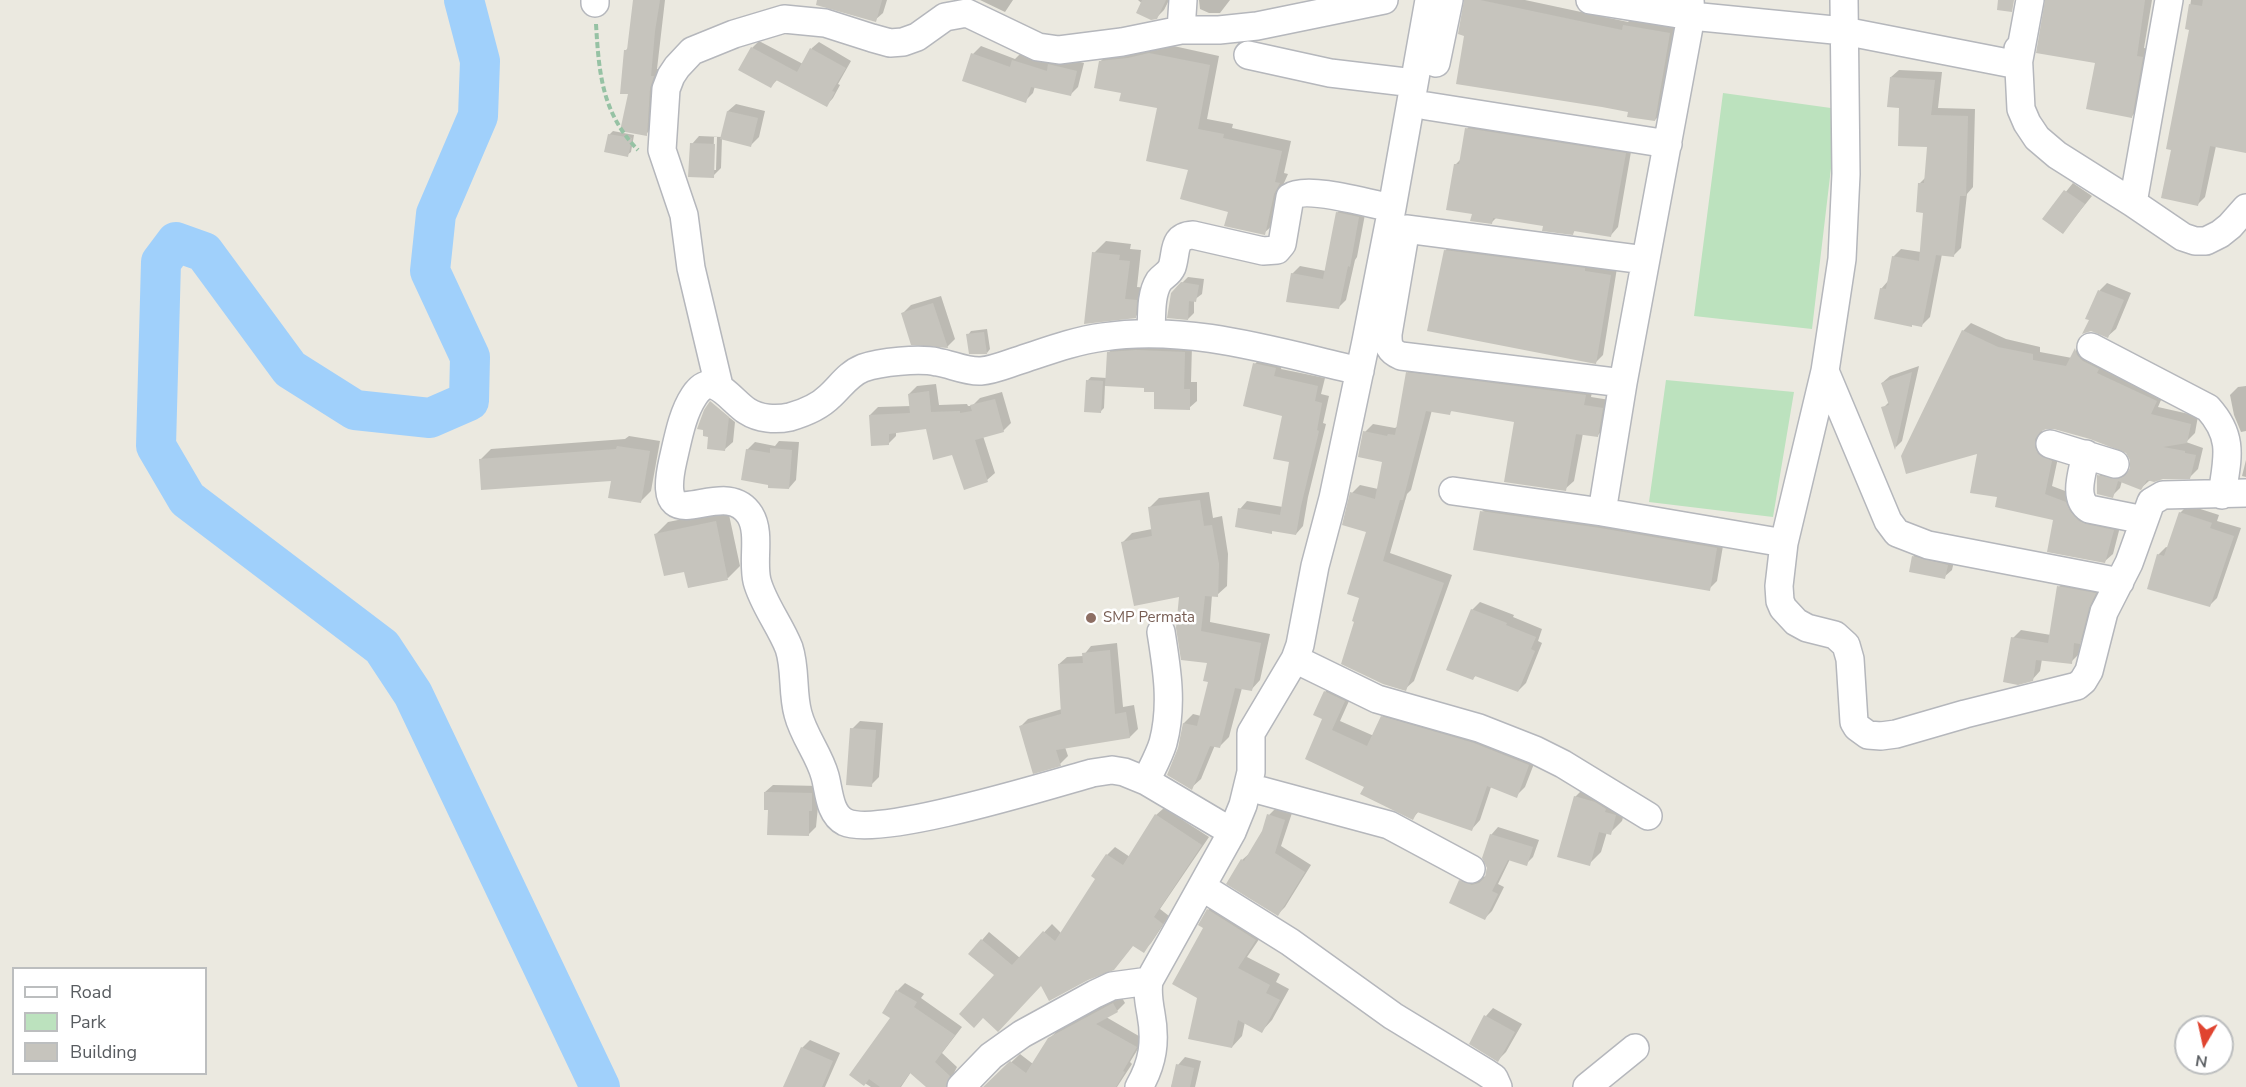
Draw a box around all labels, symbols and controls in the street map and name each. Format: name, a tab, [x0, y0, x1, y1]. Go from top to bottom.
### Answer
place label: SMP Permata	[1103, 609, 1195, 627]
marker: SMP Permata	[1084, 611, 1098, 625]
legend	[12, 967, 207, 1075]
text: Road	[70, 980, 112, 1004]
text: Park	[70, 1010, 106, 1034]
north arrow	[2174, 1015, 2234, 1075]
text: Building	[70, 1040, 137, 1064]
text: N	[2194, 1049, 2209, 1073]

